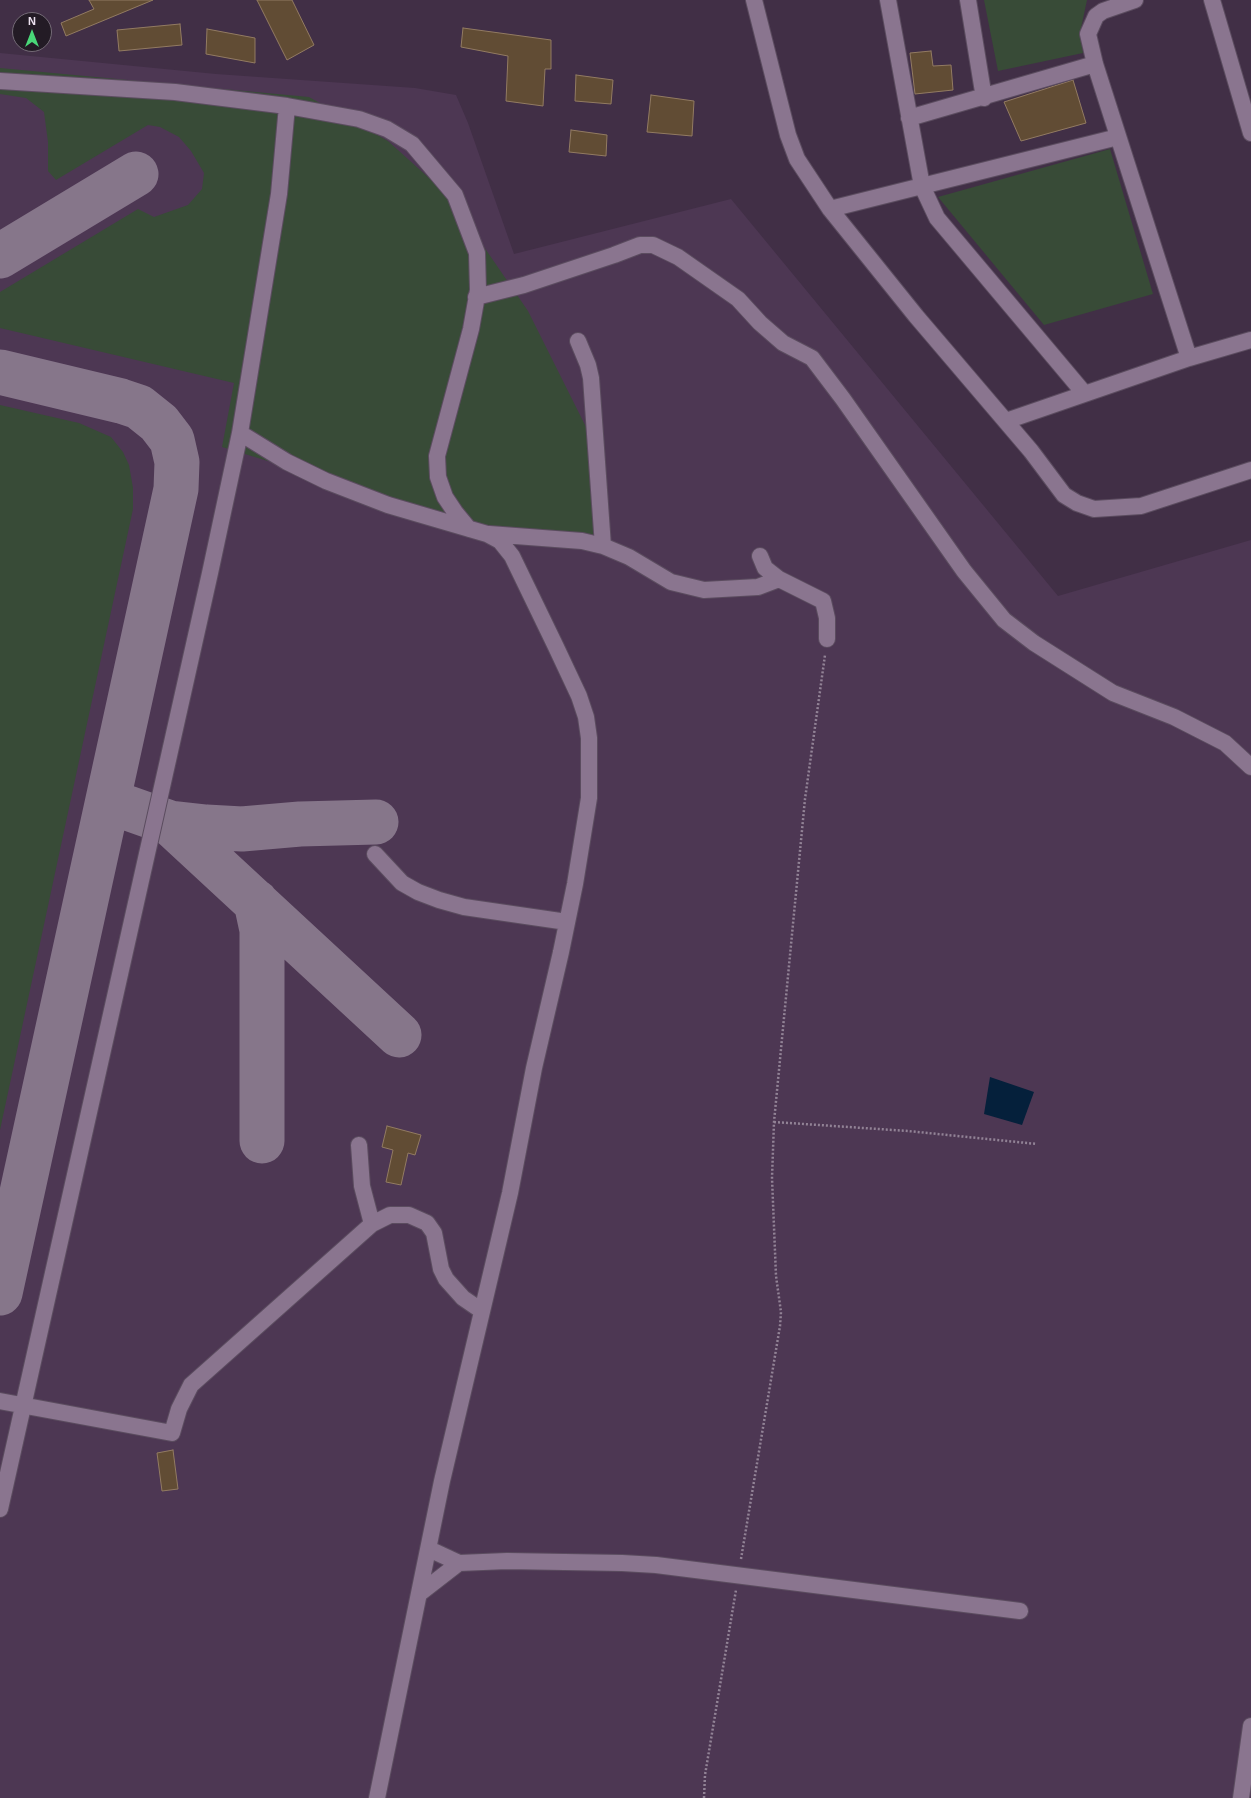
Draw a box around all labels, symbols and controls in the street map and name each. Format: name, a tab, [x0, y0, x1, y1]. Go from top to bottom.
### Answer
north arrow	[12, 12, 52, 52]
text: N	[28, 15, 36, 27]

